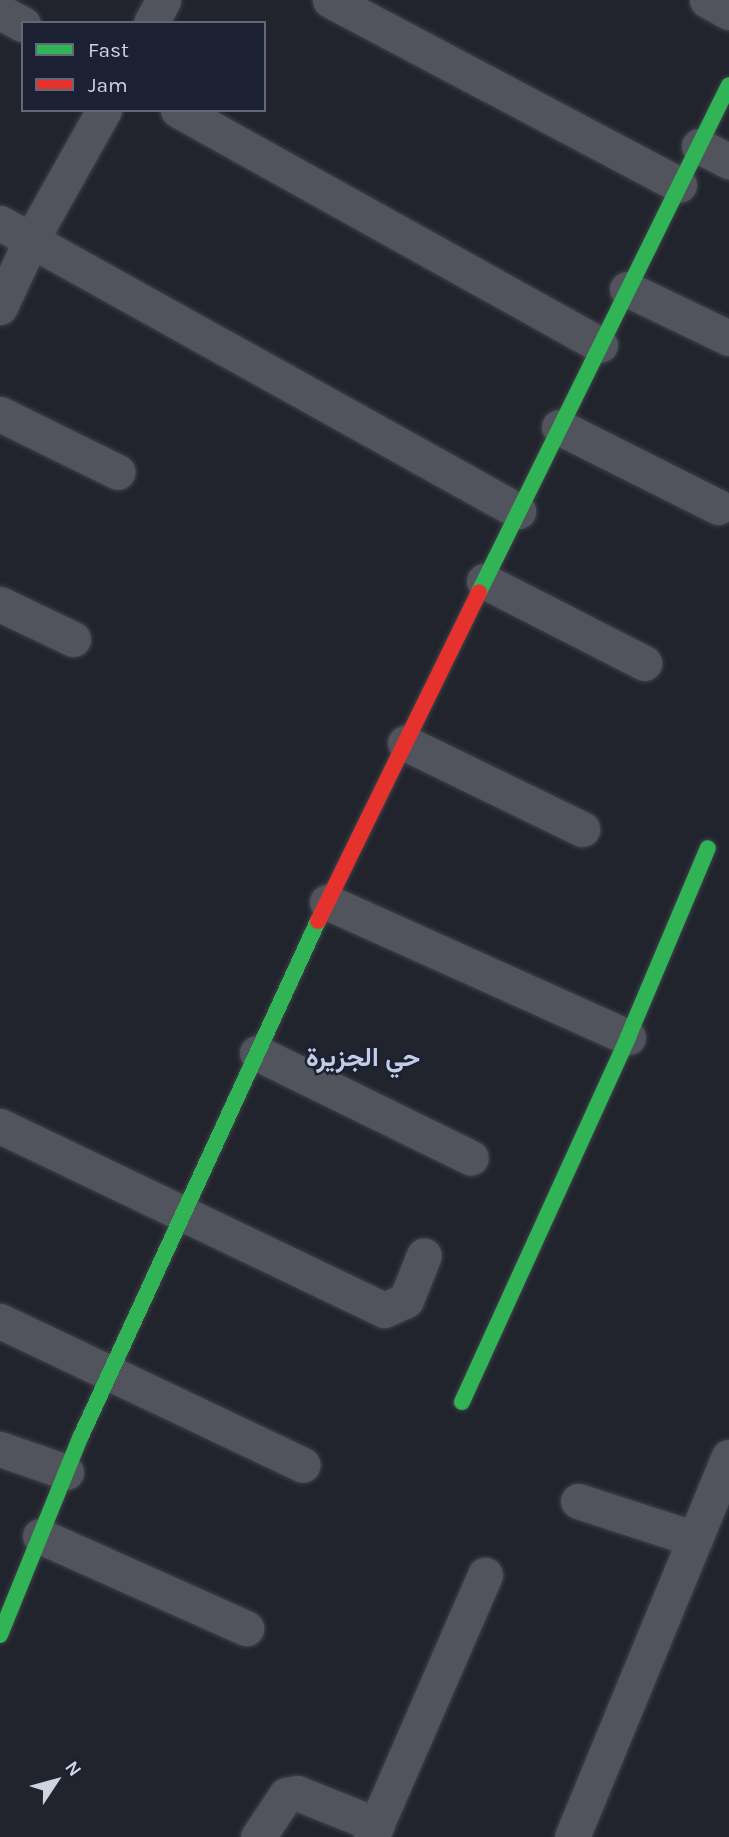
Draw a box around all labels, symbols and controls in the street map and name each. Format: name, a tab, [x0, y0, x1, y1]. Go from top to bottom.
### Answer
legend	[21, 21, 266, 112]
text: Fast	[88, 38, 129, 62]
text: Jam	[88, 73, 128, 97]
district label: حي الجزيرة	[306, 1042, 420, 1074]
north arrow	[21, 1746, 91, 1816]
text: N	[60, 1757, 86, 1781]

